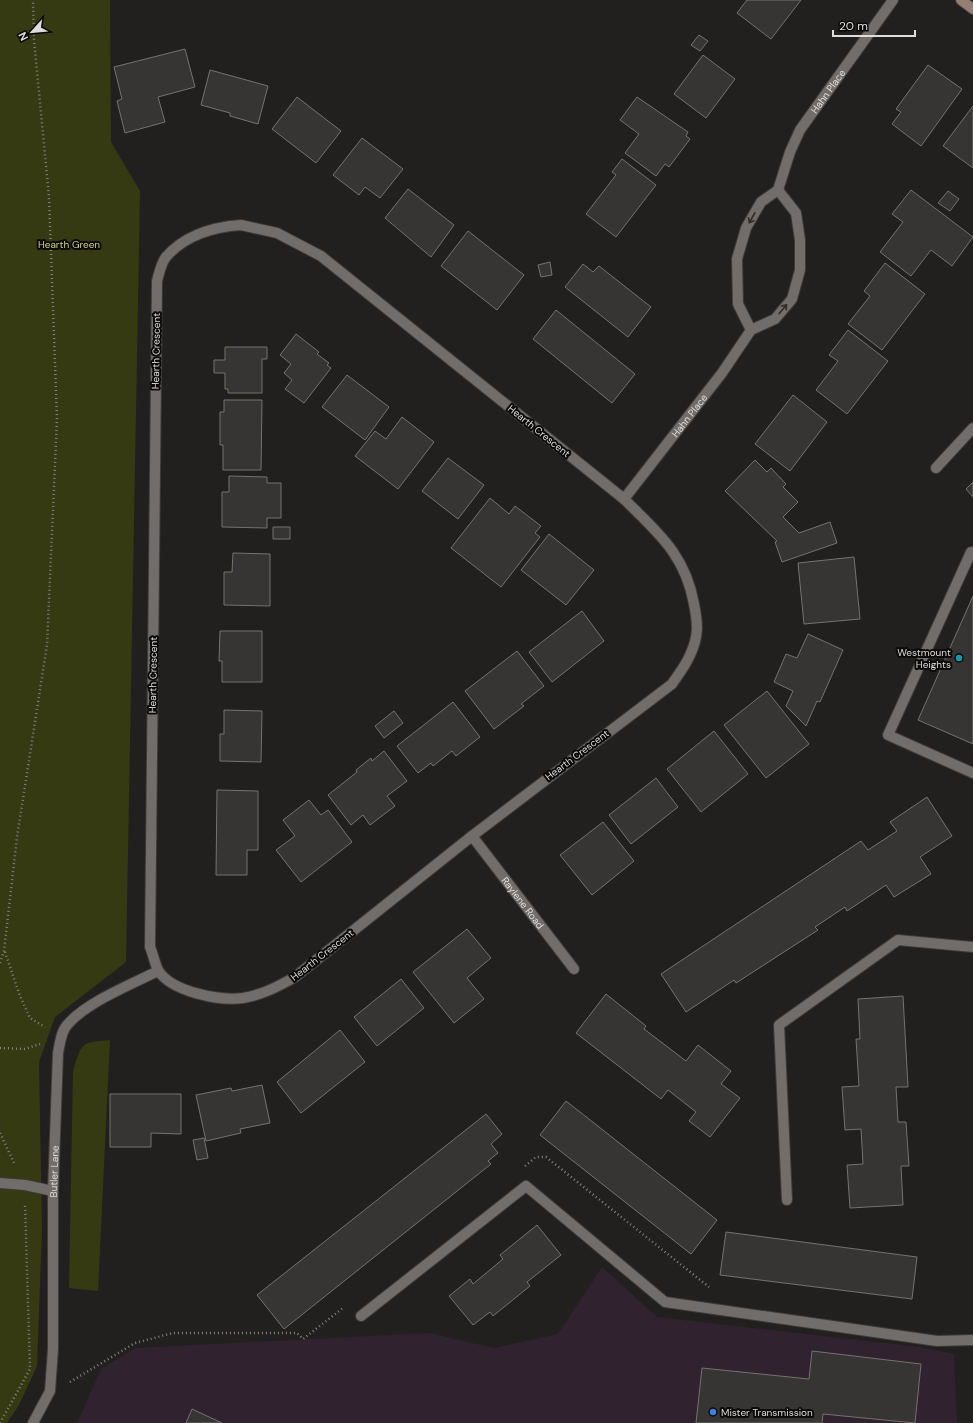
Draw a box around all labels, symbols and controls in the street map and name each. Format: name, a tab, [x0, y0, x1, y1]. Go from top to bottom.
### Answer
north arrow	[12, 12, 52, 52]
scale bar	[833, 12, 915, 38]
text: 20 m	[839, 18, 868, 34]
text: N	[15, 30, 31, 43]
street label: Hahn Place	[808, 66, 848, 116]
one-way arrow	[748, 211, 755, 223]
park label: Hearth Green	[38, 238, 100, 251]
one-way arrow	[779, 303, 788, 314]
street label: Hearth Crescent	[149, 313, 163, 389]
street label: Hahn Place	[668, 391, 710, 440]
street label: Hearth Crescent	[505, 402, 573, 460]
street label: Hearth Crescent	[146, 637, 160, 713]
place label: Westmount Heights	[897, 646, 951, 671]
marker: Westmount Heights	[954, 653, 964, 663]
street label: Hearth Crescent	[543, 727, 611, 783]
street label: Raylene Road	[499, 874, 547, 931]
street label: Hearth Crescent	[288, 926, 356, 984]
street label: Butler Lane	[46, 1145, 61, 1197]
place label: Mister Transmission	[721, 1406, 813, 1419]
marker: Mister Transmission	[708, 1407, 718, 1417]

